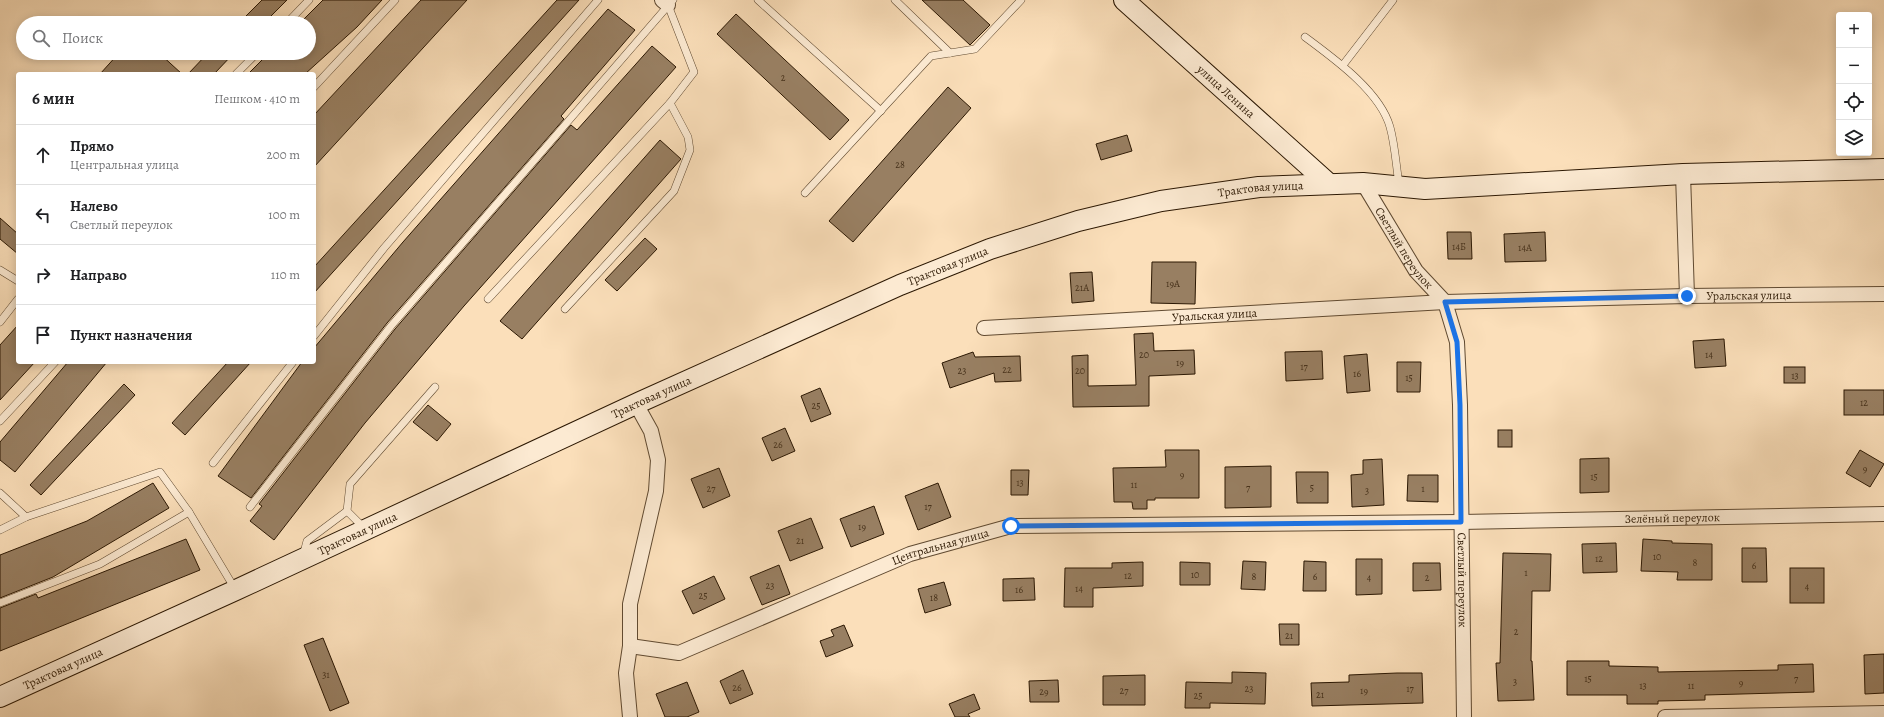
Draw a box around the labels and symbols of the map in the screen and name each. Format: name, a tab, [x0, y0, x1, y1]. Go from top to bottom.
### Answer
street label: улица Ленина	[1193, 61, 1259, 122]
house number: 2	[781, 71, 786, 84]
house number: 28	[895, 158, 905, 171]
street label: Трактовая улица	[1217, 177, 1304, 201]
street label: Светлый переулок	[1371, 204, 1437, 292]
house number: 14Б	[1452, 240, 1466, 253]
house number: 14А	[1518, 241, 1532, 254]
street label: Трактовая улица	[905, 242, 991, 289]
house number: 19А	[1166, 277, 1180, 290]
house number: 21А	[1075, 281, 1089, 294]
route end	[1678, 287, 1696, 305]
street label: Уральская улица	[1706, 287, 1792, 304]
street label: Уральская улица	[1172, 305, 1258, 325]
house number: 20	[1139, 348, 1149, 361]
house number: 14	[1705, 348, 1713, 361]
house number: 19	[1176, 356, 1184, 369]
house number: 17	[1300, 360, 1309, 373]
house number: 22	[1002, 363, 1012, 376]
house number: 23	[958, 364, 966, 377]
house number: 20	[1075, 364, 1085, 377]
house number: 16	[1353, 367, 1361, 380]
house number: 13	[1791, 369, 1799, 382]
house number: 15	[1405, 371, 1413, 384]
street label: Трактовая улица	[609, 372, 694, 422]
house number: 12	[1860, 396, 1868, 409]
house number: 25	[811, 399, 821, 412]
house number: 26	[773, 438, 783, 451]
house number: 9	[1863, 462, 1868, 475]
house number: 9	[1180, 468, 1185, 481]
house number: 15	[1590, 470, 1598, 483]
house number: 13	[1016, 476, 1024, 489]
house number: 11	[1131, 478, 1138, 491]
house number: 7	[1246, 481, 1251, 494]
house number: 5	[1310, 481, 1314, 494]
house number: 27	[707, 482, 716, 495]
house number: 1	[1421, 482, 1425, 495]
house number: 3	[1365, 484, 1369, 497]
house number: 17	[924, 500, 933, 513]
street label: Трактовая улица	[315, 508, 400, 559]
street label: Зелёный переулок	[1624, 509, 1720, 527]
route start	[1002, 517, 1020, 535]
house number: 19	[858, 520, 866, 533]
street label: Центральная улица	[889, 524, 991, 569]
street label: Светлый переулок	[1454, 532, 1471, 628]
house number: 21	[796, 534, 805, 547]
house number: 10	[1653, 550, 1661, 563]
house number: 12	[1595, 552, 1603, 565]
house number: 8	[1693, 556, 1698, 569]
house number: 6	[1752, 559, 1757, 572]
house number: 1	[1524, 566, 1528, 579]
house number: 10	[1191, 568, 1199, 581]
house number: 12	[1124, 569, 1132, 582]
house number: 8	[1252, 570, 1257, 583]
house number: 6	[1313, 570, 1318, 583]
house number: 4	[1367, 571, 1372, 584]
house number: 2	[1425, 571, 1430, 584]
house number: 23	[766, 579, 774, 592]
house number: 4	[1805, 580, 1810, 593]
house number: 14	[1075, 582, 1083, 595]
house number: 16	[1015, 583, 1023, 596]
house number: 25	[698, 589, 708, 602]
house number: 18	[930, 591, 938, 604]
house number: 2	[1514, 625, 1519, 638]
house number: 21	[1285, 629, 1294, 642]
street label: Трактовая улица	[20, 643, 106, 694]
house number: 31	[322, 668, 330, 681]
house number: 15	[1584, 672, 1592, 685]
house number: 7	[1794, 672, 1799, 685]
house number: 3	[1513, 675, 1517, 688]
house number: 9	[1739, 676, 1744, 689]
house number: 13	[1639, 679, 1647, 692]
house number: 11	[1688, 679, 1695, 692]
house number: 26	[732, 681, 742, 694]
house number: 23	[1245, 682, 1253, 695]
house number: 17	[1406, 682, 1415, 695]
house number: 27	[1120, 684, 1129, 697]
house number: 19	[1360, 684, 1368, 697]
house number: 29	[1039, 685, 1049, 698]
house number: 21	[1316, 688, 1325, 701]
house number: 25	[1193, 689, 1203, 702]

